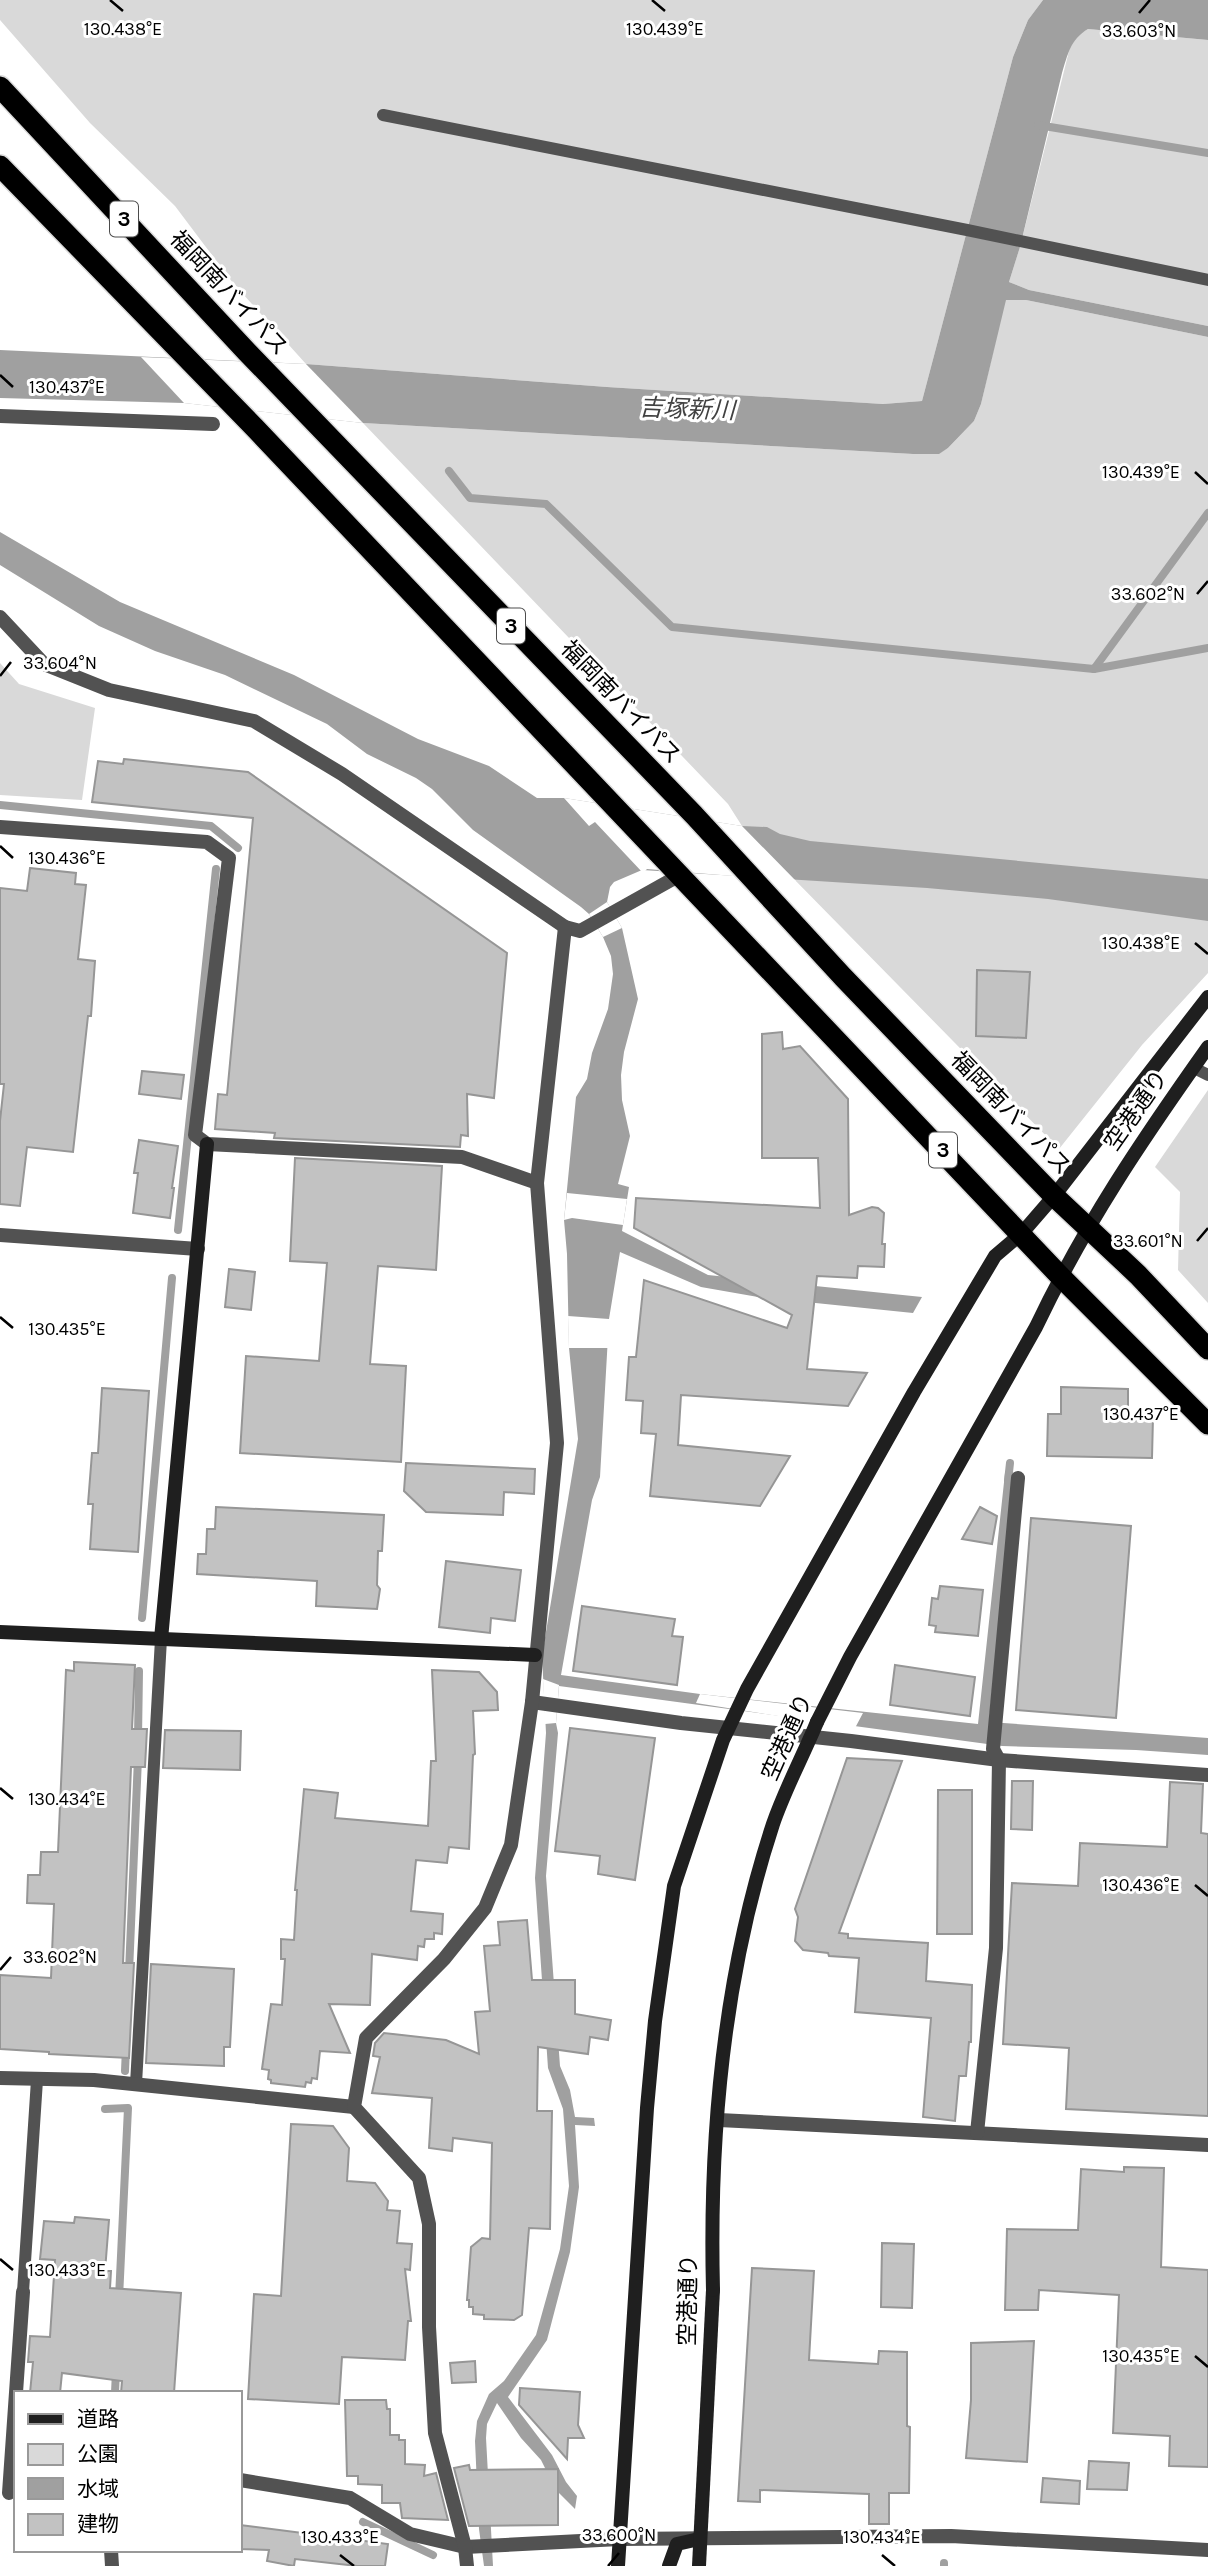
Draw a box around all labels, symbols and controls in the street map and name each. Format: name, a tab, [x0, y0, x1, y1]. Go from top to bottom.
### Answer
text: 130.438°E	[84, 18, 162, 40]
text: 130.439°E	[626, 18, 704, 40]
text: 33.603°N	[1102, 20, 1176, 42]
road number: 3	[110, 202, 138, 236]
street label: 福岡南バイパス	[164, 225, 294, 361]
text: 130.437°E	[29, 376, 105, 398]
water label: 吉塚新川	[639, 393, 738, 425]
text: 130.439°E	[1102, 461, 1180, 483]
text: 33.602°N	[1111, 583, 1185, 605]
road number: 3	[497, 608, 525, 644]
street label: 福岡南バイパス	[556, 635, 686, 769]
text: 33.604°N	[23, 652, 97, 674]
text: 130.436°E	[28, 847, 106, 869]
text: 130.438°E	[1102, 932, 1180, 954]
street label: 福岡南バイパス	[946, 1046, 1076, 1180]
street label: 空港通り	[1099, 1065, 1173, 1155]
road number: 3	[929, 1132, 957, 1168]
text: 33.601°N	[1113, 1230, 1183, 1252]
text: 130.435°E	[28, 1318, 106, 1340]
text: 130.437°E	[1103, 1403, 1179, 1425]
street label: 空港通り	[756, 1689, 818, 1785]
text: 130.434°E	[28, 1788, 106, 1810]
text: 130.436°E	[1102, 1874, 1180, 1896]
text: 33.602°N	[23, 1946, 97, 1968]
street label: 空港通り	[674, 2254, 702, 2346]
text: 130.433°E	[28, 2259, 106, 2281]
text: 130.435°E	[1102, 2345, 1180, 2367]
legend	[14, 2391, 242, 2552]
text: 道路	[77, 2407, 119, 2431]
text: 公園	[77, 2442, 119, 2466]
text: 水域	[77, 2477, 119, 2501]
text: 建物	[77, 2512, 119, 2536]
text: 33.600°N	[582, 2524, 656, 2546]
text: 130.433°E	[301, 2526, 379, 2548]
text: 130.434°E	[843, 2526, 921, 2548]

